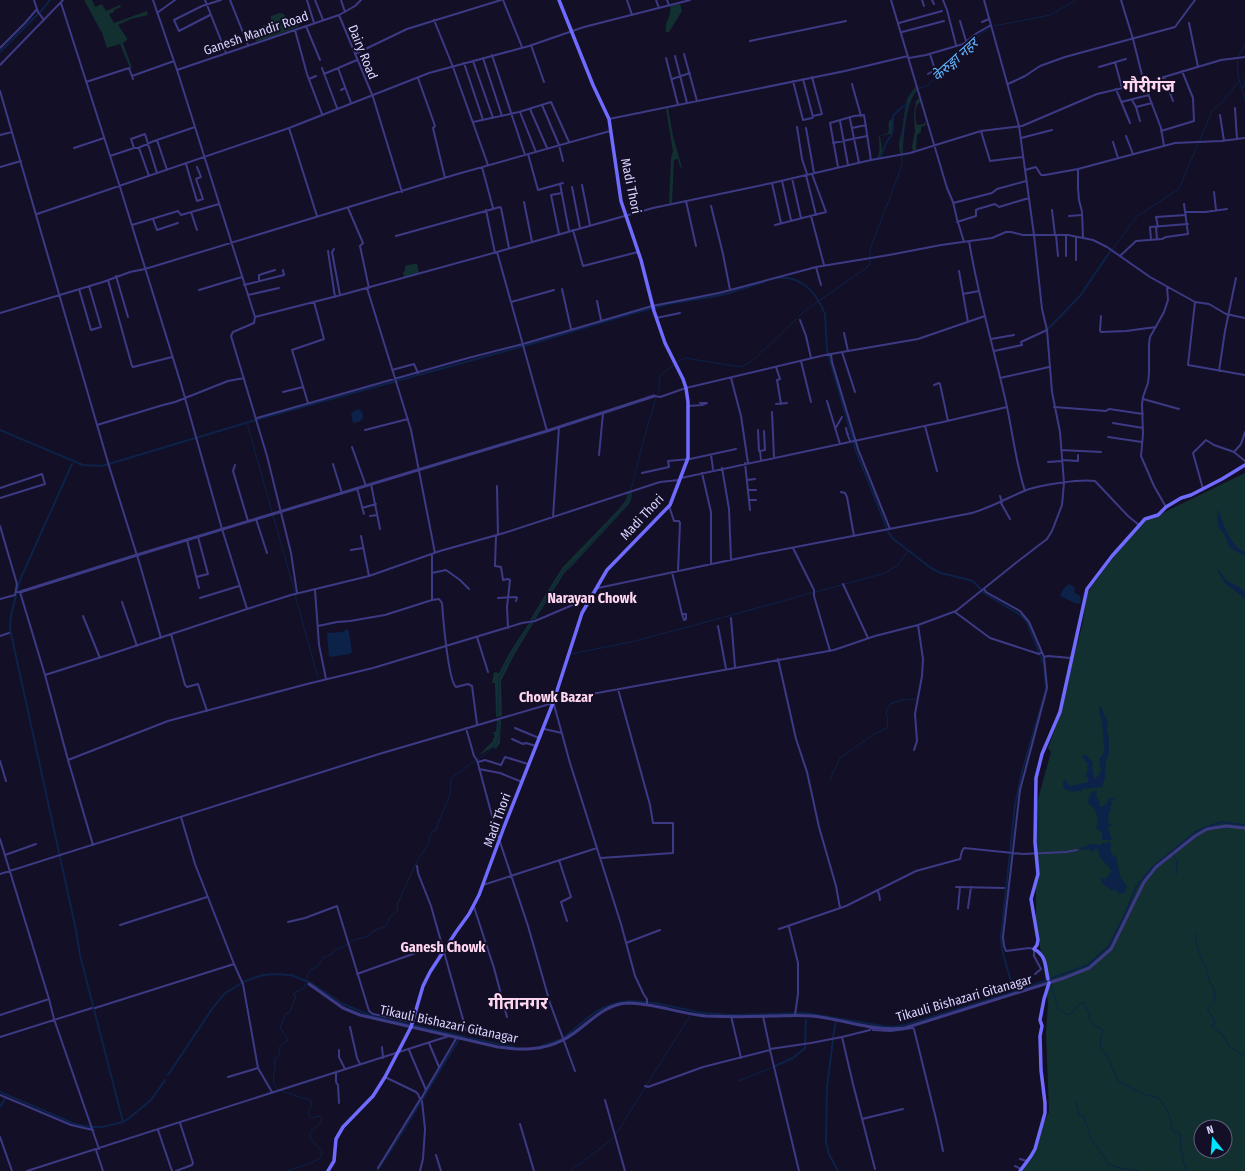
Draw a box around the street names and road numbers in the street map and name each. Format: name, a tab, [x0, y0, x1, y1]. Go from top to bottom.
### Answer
street label: Ganesh Mandir Road	[202, 8, 310, 58]
street label: Dairy Road	[345, 23, 381, 81]
street label: Madi Thori	[618, 157, 644, 215]
street label: Madi Thori	[617, 491, 667, 543]
street label: Madi Thori	[480, 791, 514, 849]
street label: Tikauli Bishazari Gitanagar	[894, 971, 1034, 1025]
street label: Tikauli Bishazari Gitanagar	[379, 1002, 520, 1046]

